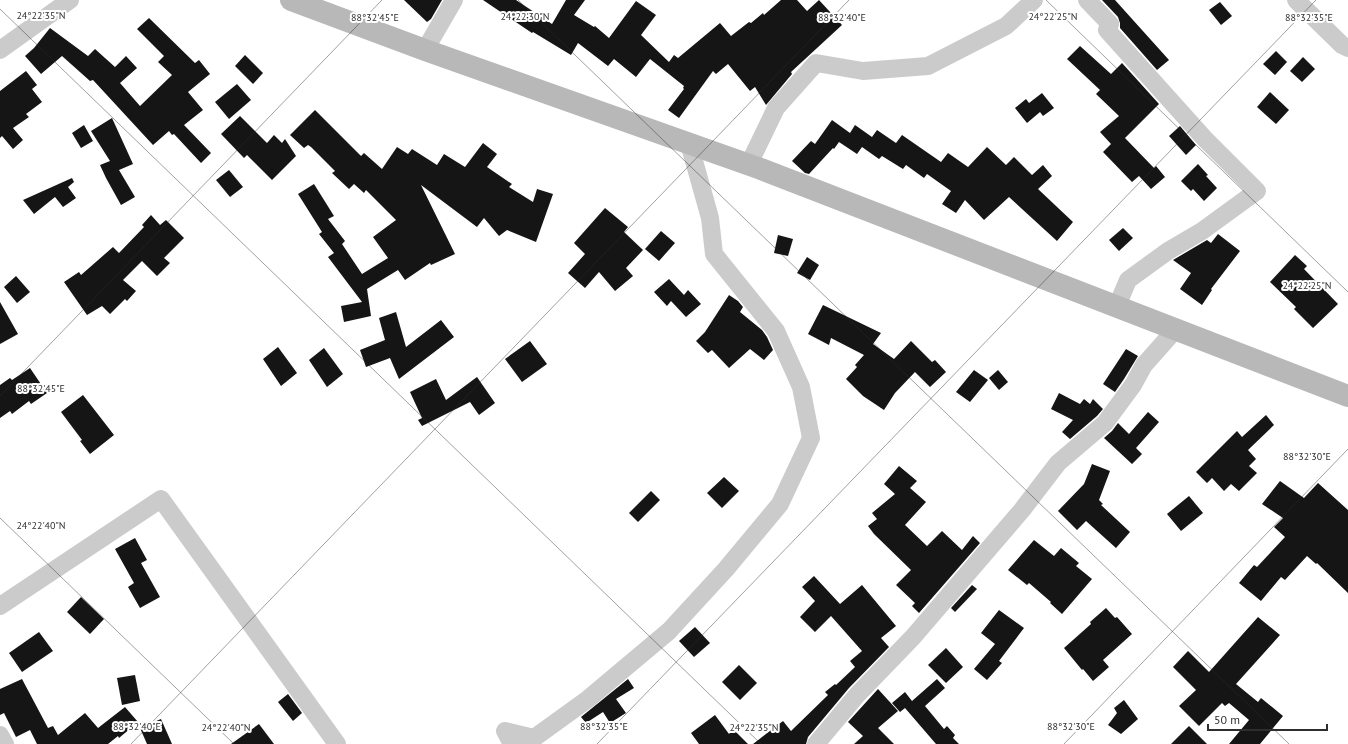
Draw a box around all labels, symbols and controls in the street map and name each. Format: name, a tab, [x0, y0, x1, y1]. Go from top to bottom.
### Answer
text: 24°22'35"N	[16, 9, 66, 22]
text: 24°22'30"N	[500, 10, 550, 23]
text: 24°22'25"N	[1028, 10, 1078, 23]
text: 88°32'45"E	[351, 11, 399, 24]
text: 88°32'40"E	[818, 11, 866, 24]
text: 88°32'35"E	[1285, 11, 1333, 24]
text: 24°22'25"N	[1282, 279, 1332, 292]
text: 88°32'45"E	[17, 382, 65, 395]
text: 88°32'30"E	[1283, 450, 1331, 463]
text: 24°22'40"N	[16, 519, 66, 532]
scale bar	[1208, 706, 1327, 732]
text: 50 m	[1214, 712, 1240, 727]
text: 88°32'40"E	[113, 720, 161, 733]
text: 88°32'35"E	[580, 720, 628, 733]
text: 88°32'30"E	[1047, 720, 1095, 733]
text: 24°22'40"N	[201, 721, 251, 734]
text: 24°22'35"N	[729, 721, 779, 734]

